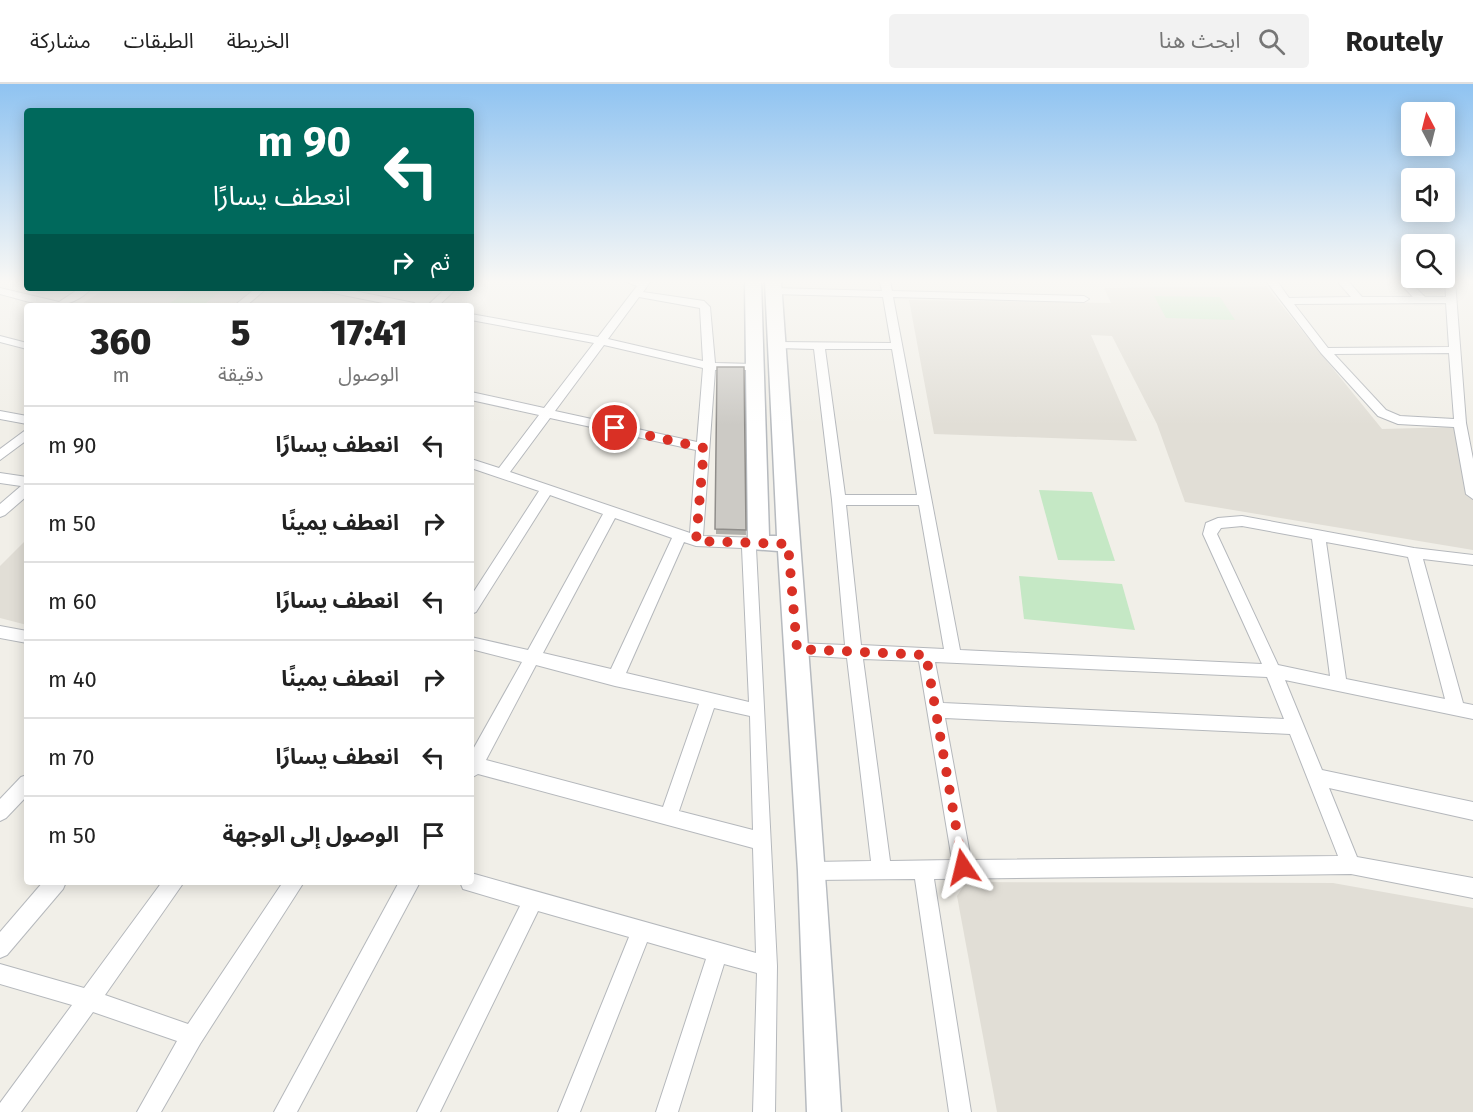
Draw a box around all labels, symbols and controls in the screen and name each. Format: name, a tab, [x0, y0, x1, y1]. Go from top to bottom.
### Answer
search box	[889, 14, 1309, 68]
icon: search	[1255, 25, 1288, 58]
text: Routely	[1345, 25, 1443, 58]
text: ابحث هنا	[1159, 27, 1240, 54]
text: مشاركة	[30, 28, 91, 54]
text: الطبقات	[124, 28, 194, 54]
text: الخريطة	[227, 28, 290, 54]
north arrow	[1401, 102, 1455, 156]
map controls	[1401, 102, 1455, 288]
text: 90 m	[257, 117, 351, 167]
icon: left	[372, 132, 450, 210]
button: sound	[1401, 168, 1455, 222]
text: انعطف يسارًا	[213, 180, 351, 212]
button: search	[1401, 234, 1455, 288]
icon: right	[386, 246, 419, 279]
text: ثم	[431, 249, 450, 276]
text: 5	[231, 311, 251, 355]
text: 17:41	[330, 311, 408, 355]
text: 360	[90, 320, 151, 364]
text: دقيقة	[218, 362, 263, 386]
text: الوصول	[338, 362, 399, 386]
text: m	[112, 363, 130, 387]
pin	[589, 402, 640, 453]
icon: arrive	[598, 411, 631, 444]
icon: left	[417, 429, 450, 462]
text: انعطف يسارًا	[276, 431, 399, 458]
text: 90 m	[48, 432, 97, 459]
icon: right	[417, 507, 450, 540]
text: انعطف يمينًا	[281, 509, 399, 536]
text: 50 m	[48, 510, 96, 537]
icon: left	[417, 585, 450, 618]
text: انعطف يسارًا	[276, 587, 399, 614]
text: 60 m	[48, 588, 97, 615]
icon: right	[417, 663, 450, 696]
text: انعطف يمينًا	[281, 665, 399, 692]
text: 40 m	[48, 666, 97, 693]
icon: left	[417, 741, 450, 774]
text: انعطف يسارًا	[276, 743, 399, 770]
text: 70 m	[48, 744, 94, 771]
icon: arrive	[417, 819, 450, 852]
text: الوصول إلى الوجهة	[222, 821, 399, 848]
text: 50 m	[48, 822, 96, 849]
position arrow	[931, 835, 995, 899]

